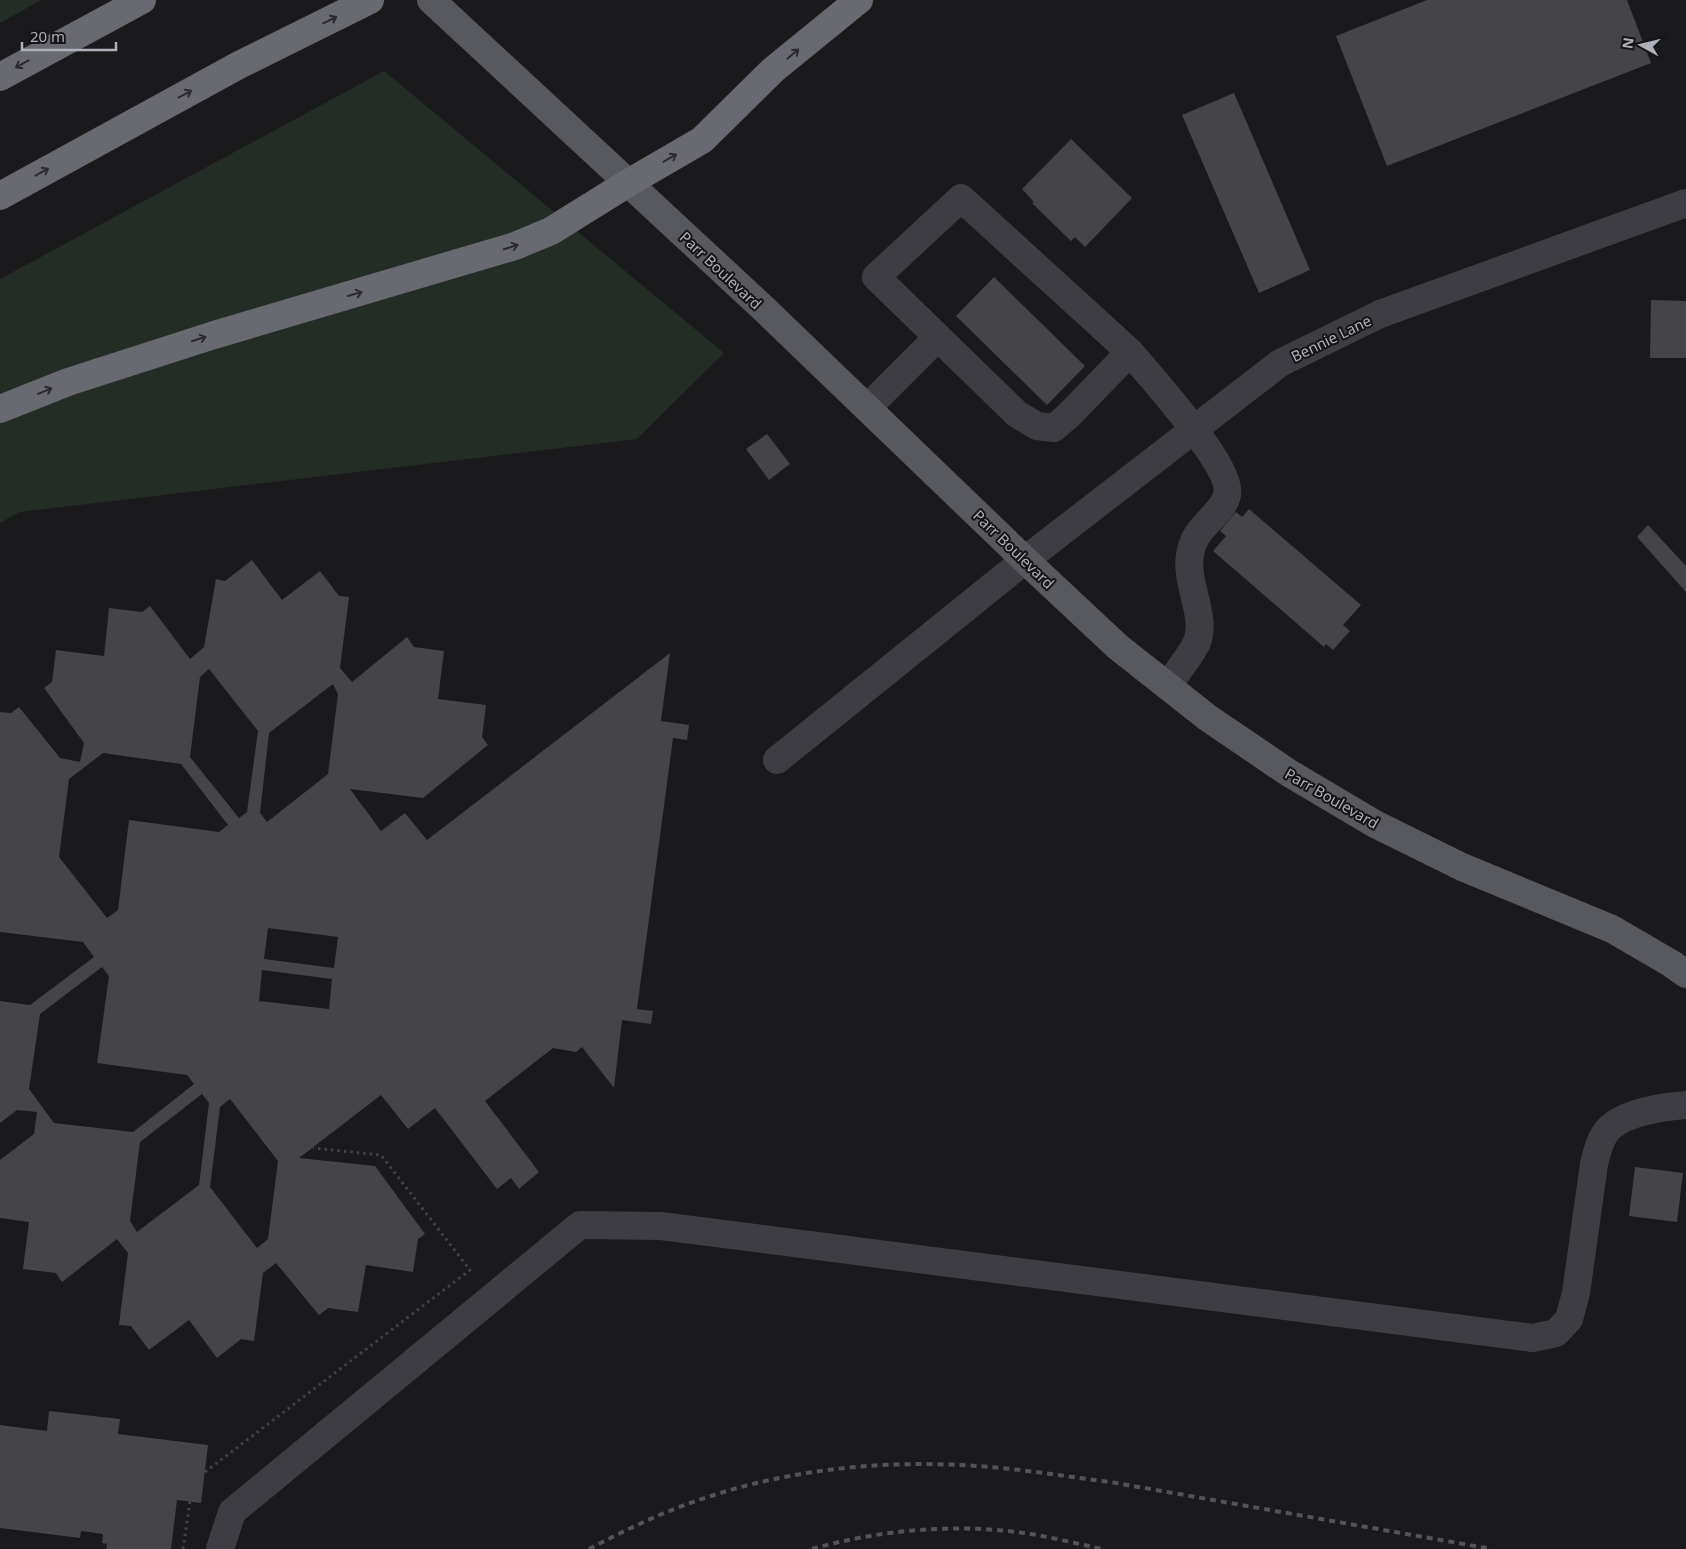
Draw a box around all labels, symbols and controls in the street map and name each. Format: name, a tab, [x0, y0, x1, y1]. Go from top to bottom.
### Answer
one-way arrow	[322, 15, 337, 24]
scale bar	[22, 20, 116, 52]
north arrow	[1616, 20, 1666, 70]
text: 20 m	[30, 26, 65, 46]
text: N	[1617, 36, 1638, 50]
one-way arrow	[786, 48, 799, 59]
one-way arrow	[14, 59, 29, 69]
one-way arrow	[177, 89, 192, 98]
one-way arrow	[662, 153, 677, 163]
one-way arrow	[35, 166, 49, 176]
street label: Parr Boulevard	[676, 227, 766, 313]
one-way arrow	[503, 242, 519, 252]
one-way arrow	[347, 288, 363, 298]
street label: Bennie Lane	[1288, 310, 1374, 366]
one-way arrow	[191, 334, 207, 344]
one-way arrow	[37, 386, 52, 395]
street label: Parr Boulevard	[969, 505, 1059, 593]
street label: Parr Boulevard	[1282, 763, 1382, 833]

